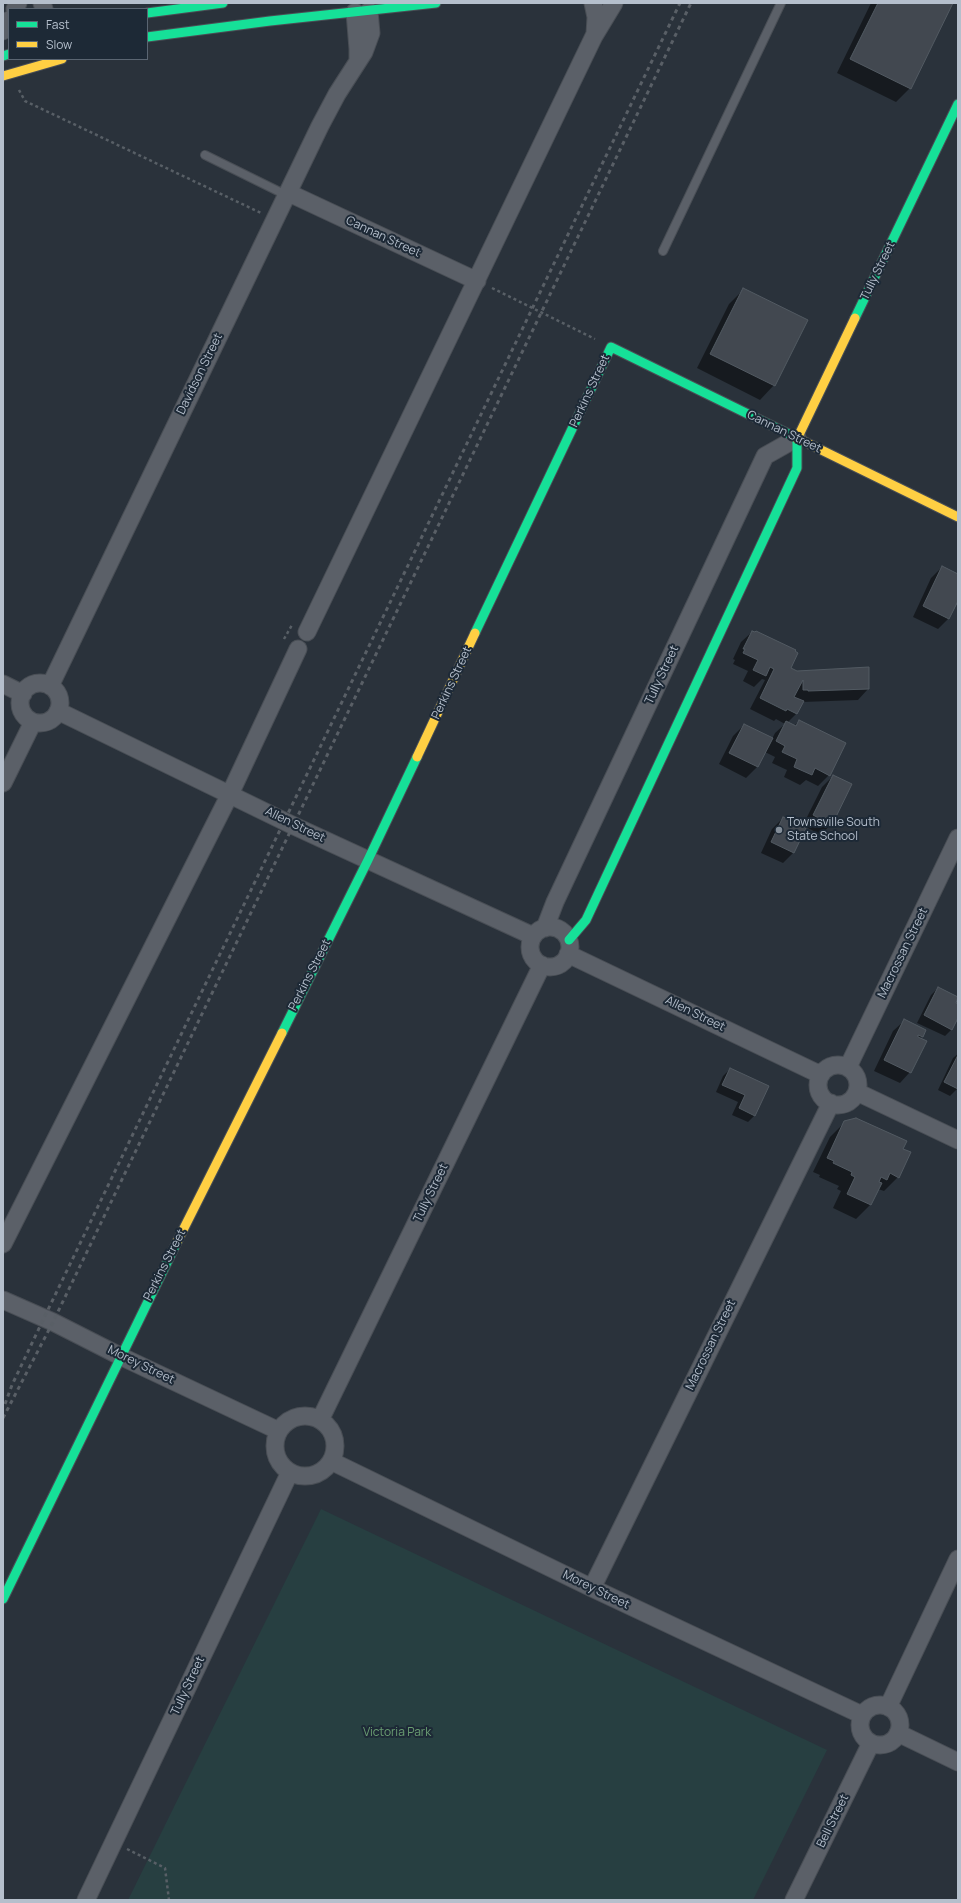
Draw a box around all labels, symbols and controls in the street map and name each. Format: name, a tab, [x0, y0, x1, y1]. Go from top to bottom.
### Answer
legend	[8, 8, 148, 60]
text: Fast	[46, 16, 70, 33]
text: Slow	[46, 36, 72, 53]
street label: Cannan Street	[343, 213, 423, 261]
street label: Tully Street	[858, 239, 898, 303]
street label: Davidson Street	[174, 331, 226, 417]
street label: Perkins Street	[567, 352, 613, 430]
street label: Cannan Street	[744, 408, 824, 456]
street label: Tully Street	[642, 643, 682, 707]
street label: Perkins Street	[429, 644, 475, 722]
street label: Allen Street	[263, 804, 327, 846]
place label: Townsville South State School	[787, 816, 880, 844]
marker: Townsville South State School	[774, 825, 784, 835]
street label: Macrossan Street	[875, 905, 931, 1001]
street label: Perkins Street	[286, 937, 334, 1013]
street label: Allen Street	[663, 993, 727, 1035]
street label: Tully Street	[411, 1161, 451, 1225]
street label: Perkins Street	[141, 1227, 189, 1303]
street label: Macrossan Street	[683, 1297, 739, 1393]
street label: Morey Street	[105, 1343, 177, 1387]
street label: Morey Street	[560, 1568, 632, 1612]
street label: Tully Street	[168, 1654, 208, 1718]
park label: Victoria Park	[363, 1726, 431, 1740]
street label: Bell Street	[814, 1792, 852, 1850]

